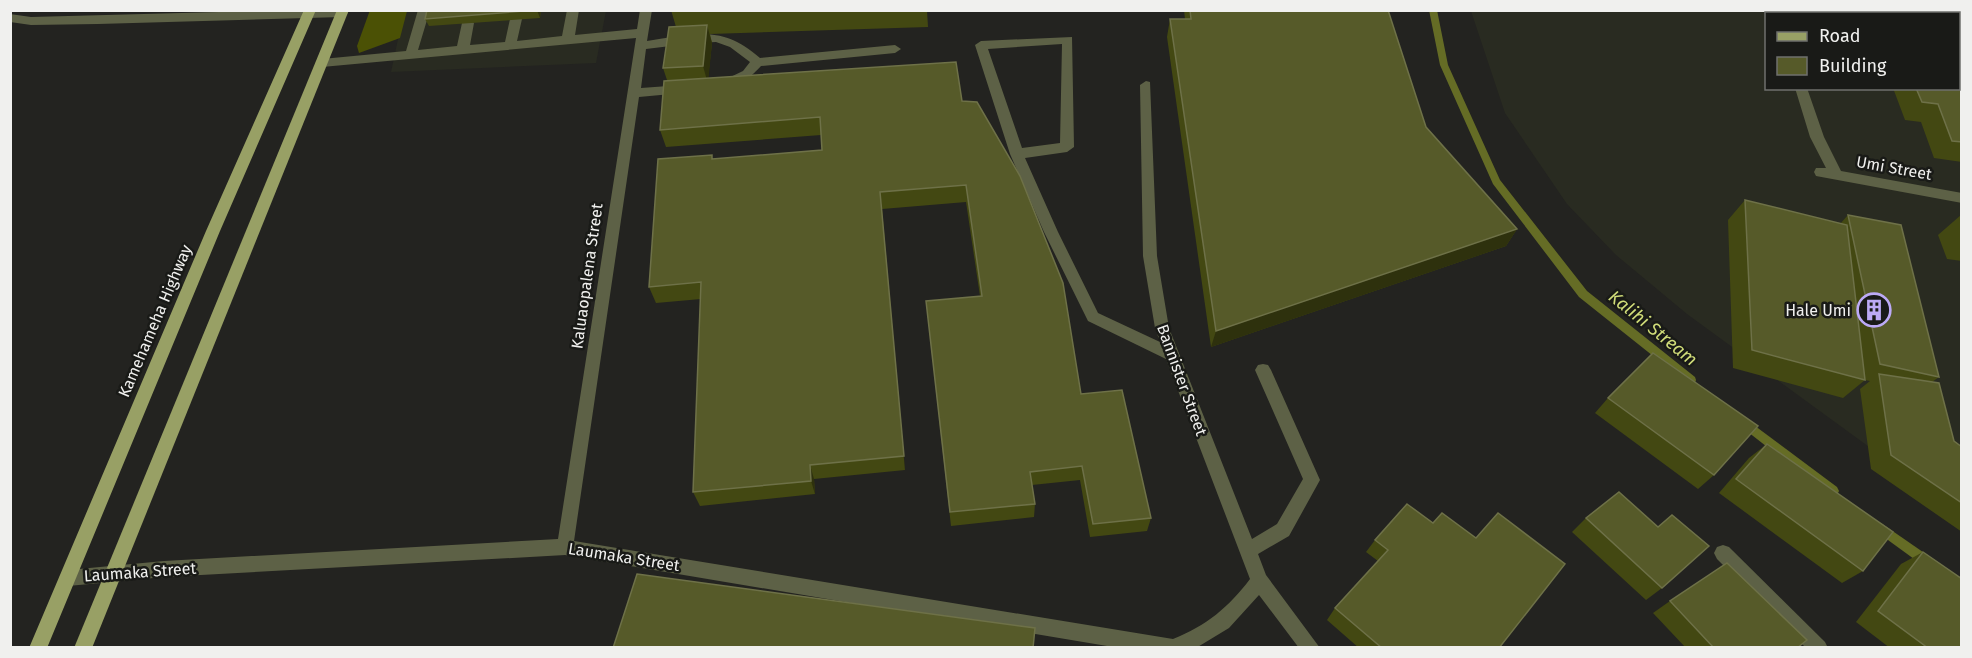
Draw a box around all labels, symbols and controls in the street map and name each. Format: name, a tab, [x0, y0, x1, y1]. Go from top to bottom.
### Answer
legend	[1765, 12, 1960, 90]
text: Road	[1819, 25, 1861, 47]
text: Building	[1819, 55, 1887, 77]
street label: Umi Street	[1855, 152, 1934, 184]
street label: Kaluaopalena Street	[567, 202, 607, 350]
street label: Kamehameha Highway	[114, 242, 196, 400]
water label: Kalihi Stream	[1604, 285, 1702, 371]
building icon: Hale Umi	[1856, 292, 1892, 328]
place label: Hale Umi	[1785, 301, 1851, 320]
street label: Bannister Street	[1153, 322, 1211, 439]
street label: Laumaka Street	[567, 539, 681, 575]
street label: Laumaka Street	[83, 559, 197, 585]

